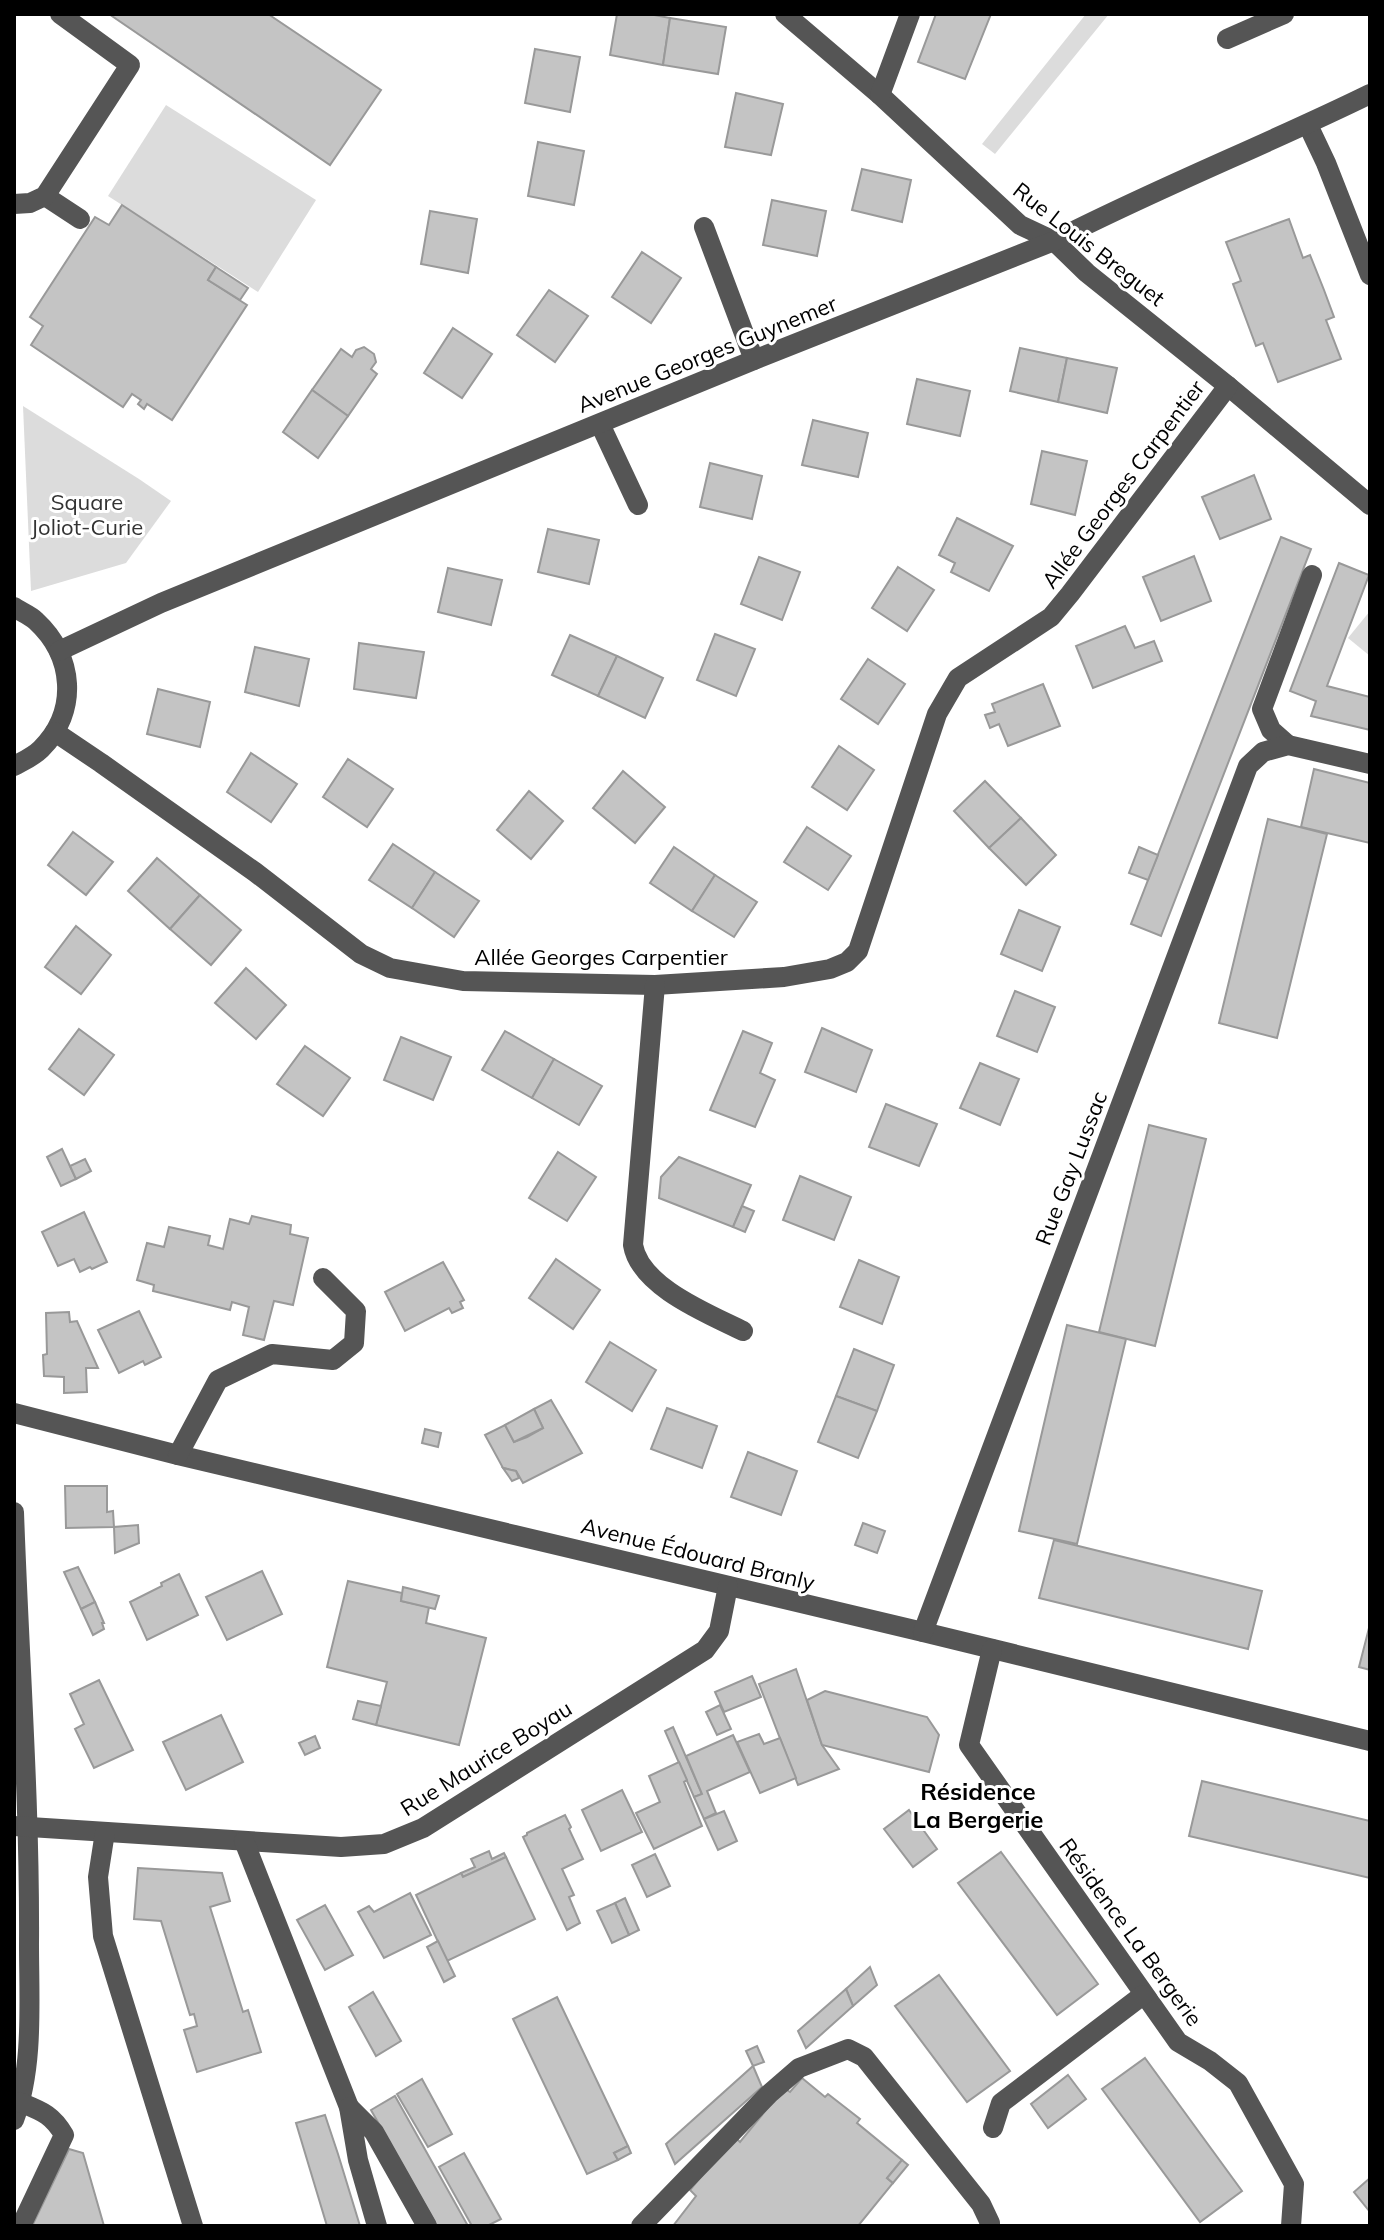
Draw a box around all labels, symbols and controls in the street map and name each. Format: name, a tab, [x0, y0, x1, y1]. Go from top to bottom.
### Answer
street label: Rue Louis Breguet	[1007, 176, 1171, 312]
street label: Avenue Georges Guynemer	[573, 289, 841, 419]
street label: Allée Georges Carpentier	[1036, 374, 1210, 594]
park label: Square Joliot-Curie	[31, 488, 143, 541]
street label: Allée Georges Carpentier	[474, 943, 728, 971]
street label: Rue Gay Lussac	[1029, 1087, 1113, 1249]
street label: Avenue Édouard Branly	[578, 1511, 818, 1597]
street label: Rue Maurice Boyau	[395, 1694, 577, 1822]
district label: Résidence La Bergerie	[913, 1776, 1043, 1834]
street label: Résidence La Bergerie	[1053, 1832, 1209, 2032]

